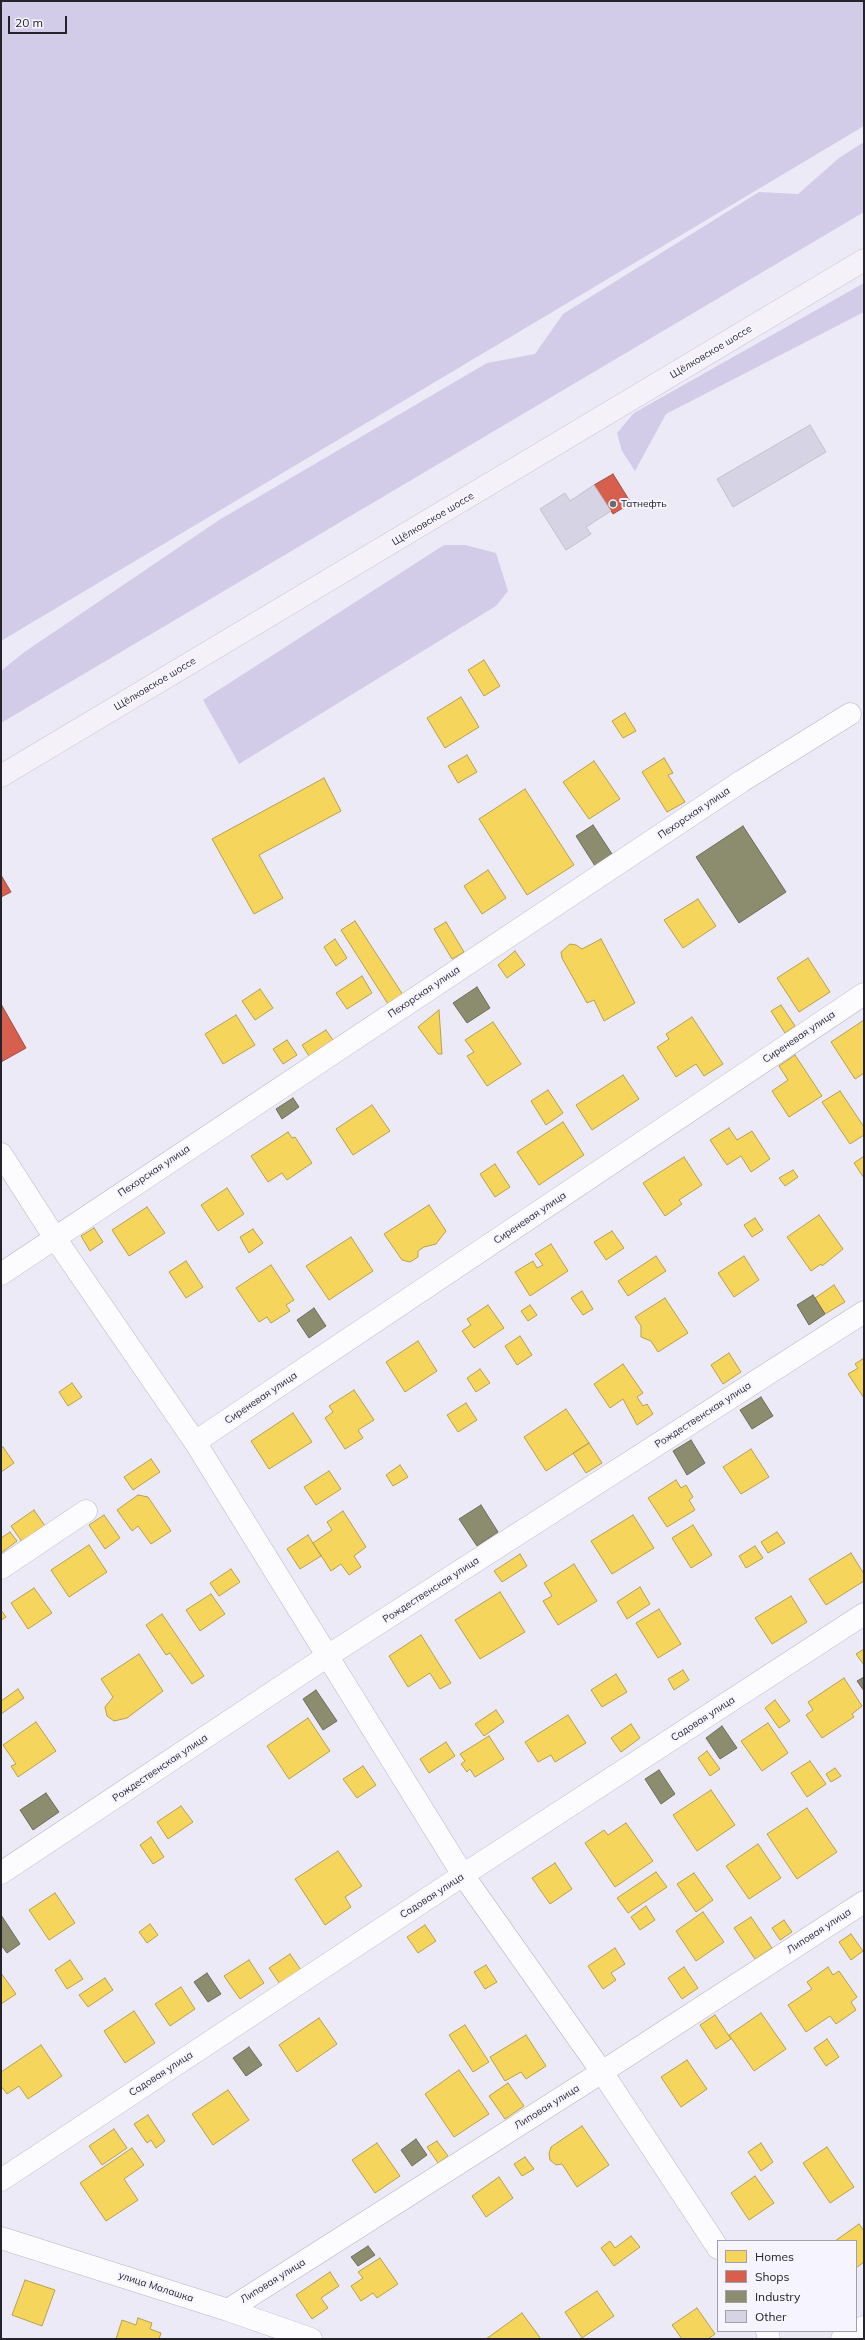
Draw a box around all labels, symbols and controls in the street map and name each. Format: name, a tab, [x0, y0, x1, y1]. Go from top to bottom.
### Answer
scale bar	[10, 8, 69, 34]
text: 20 m	[15, 15, 43, 30]
street label: Щёлковское шоссе	[668, 323, 754, 381]
street label: Щёлковское шоссе	[390, 490, 476, 548]
place label: Татнефть	[621, 498, 667, 510]
marker: Татнефть	[608, 499, 618, 509]
street label: Щёлковское шоссе	[112, 655, 198, 713]
street label: Пехорская улица	[656, 785, 732, 841]
street label: Пехорская улица	[386, 964, 462, 1020]
street label: Сиреневая улица	[760, 1008, 838, 1066]
street label: Пехорская улица	[116, 1143, 192, 1199]
street label: Сиреневая улица	[491, 1189, 569, 1247]
street label: Сиреневая улица	[222, 1369, 300, 1427]
street label: Рождественская улица	[653, 1379, 753, 1451]
street label: Рождественская улица	[381, 1554, 481, 1626]
street label: Садовая улица	[669, 1694, 737, 1744]
street label: Рождественская улица	[110, 1732, 210, 1804]
street label: Садовая улица	[398, 1871, 466, 1921]
street label: Липовая улица	[785, 1906, 853, 1956]
street label: Садовая улица	[127, 2049, 195, 2099]
street label: Липовая улица	[512, 2082, 582, 2132]
legend	[717, 2240, 857, 2332]
text: Homes	[755, 2249, 794, 2264]
street label: Липовая улица	[238, 2256, 308, 2306]
street label: улица Малашка	[117, 2269, 195, 2305]
text: Shops	[755, 2269, 790, 2284]
text: Industry	[755, 2289, 800, 2304]
text: Other	[755, 2309, 786, 2324]

